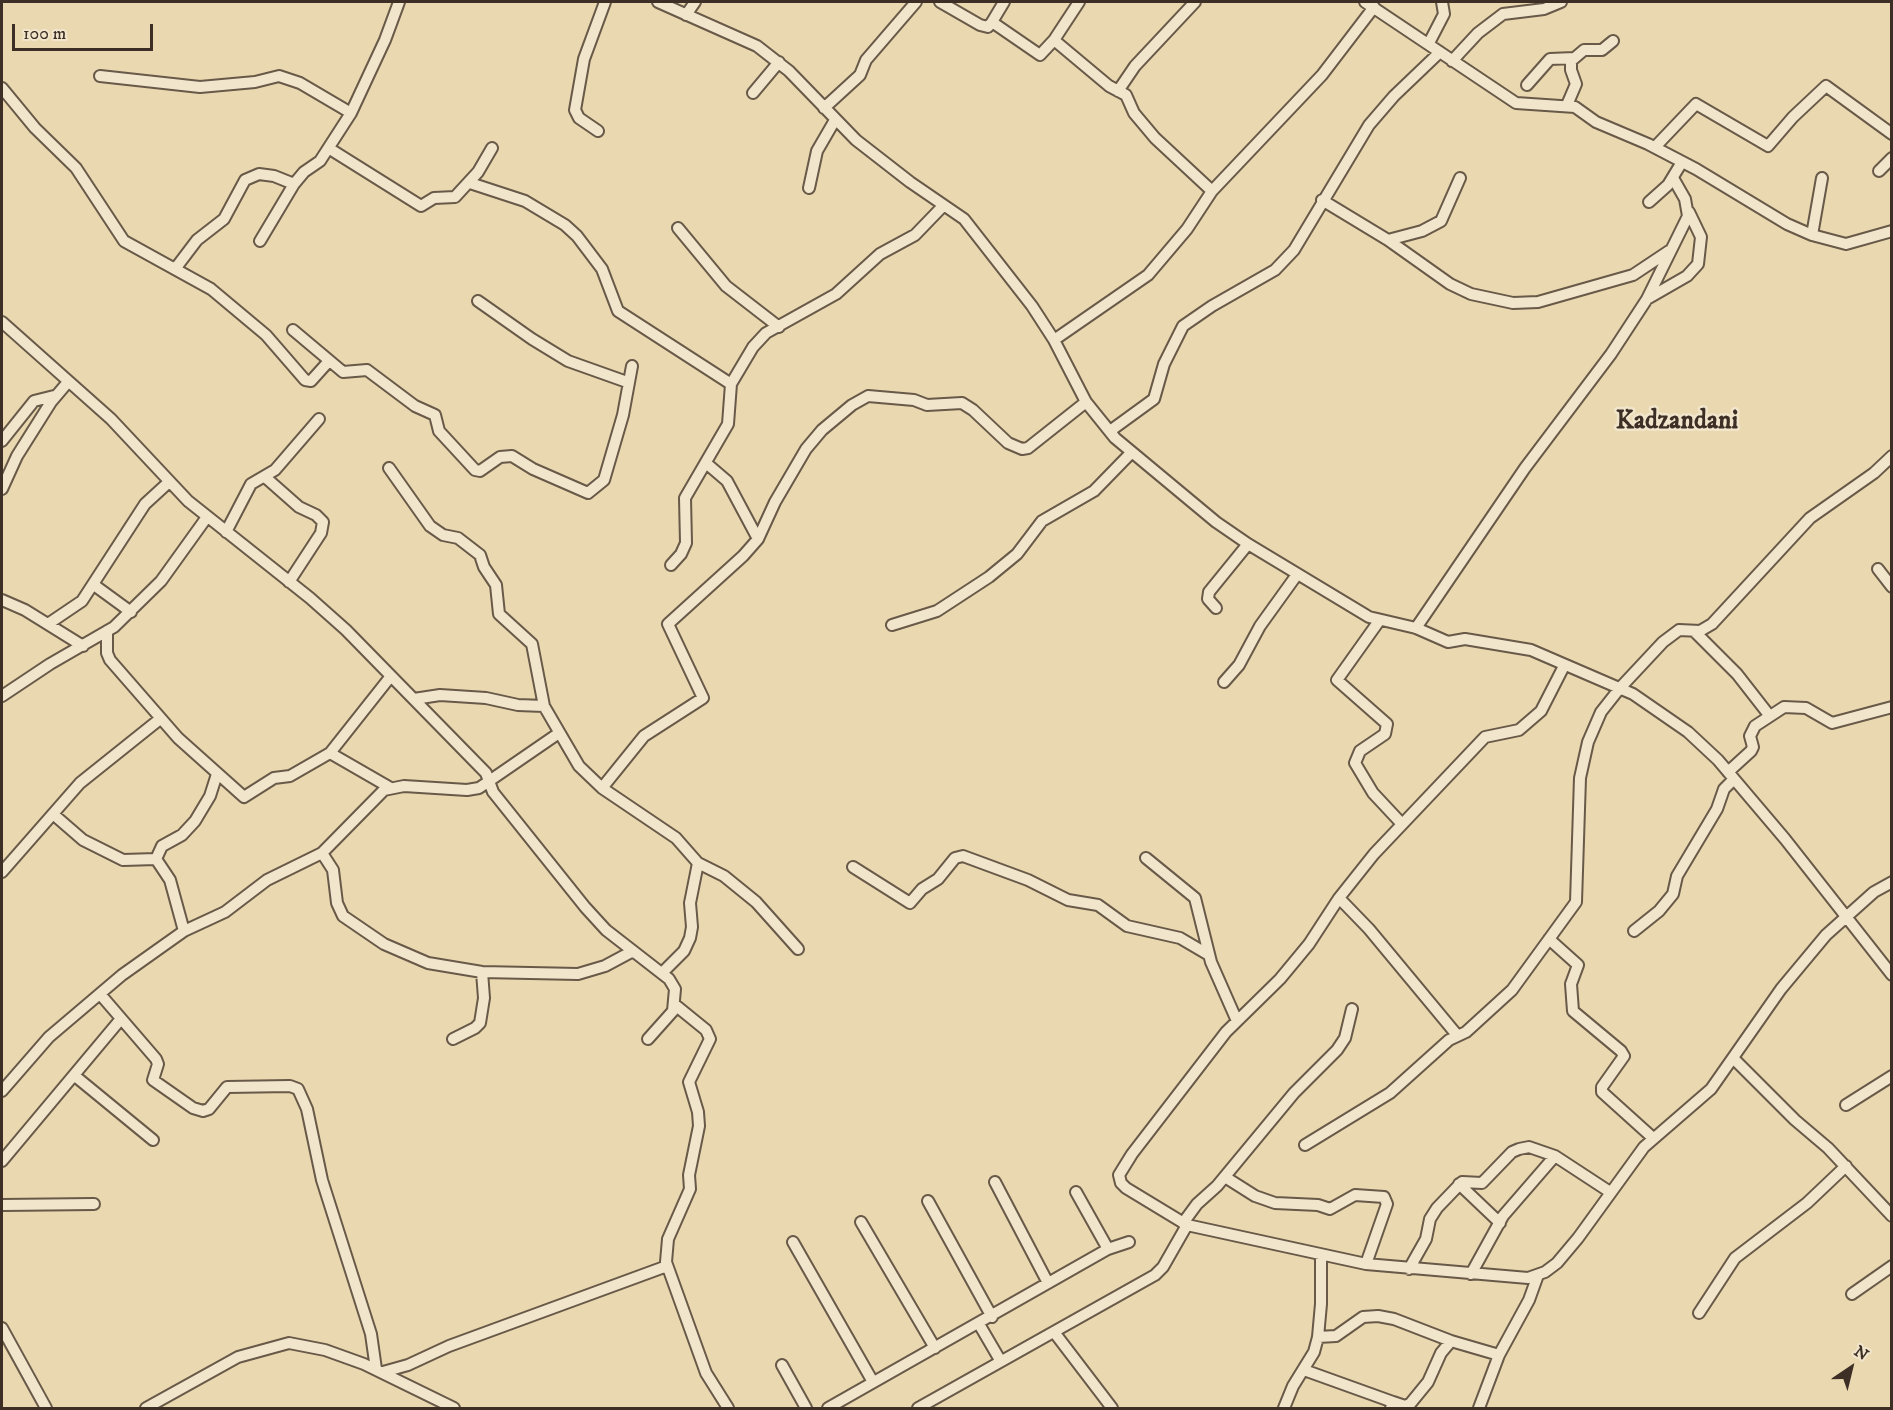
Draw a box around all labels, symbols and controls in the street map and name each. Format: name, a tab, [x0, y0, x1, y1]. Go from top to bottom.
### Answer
scale bar	[15, 12, 156, 50]
text: 100 m	[23, 23, 66, 45]
district label: Kadzandani	[1616, 407, 1738, 439]
north arrow	[1821, 1338, 1881, 1398]
text: N	[1850, 1341, 1872, 1365]

